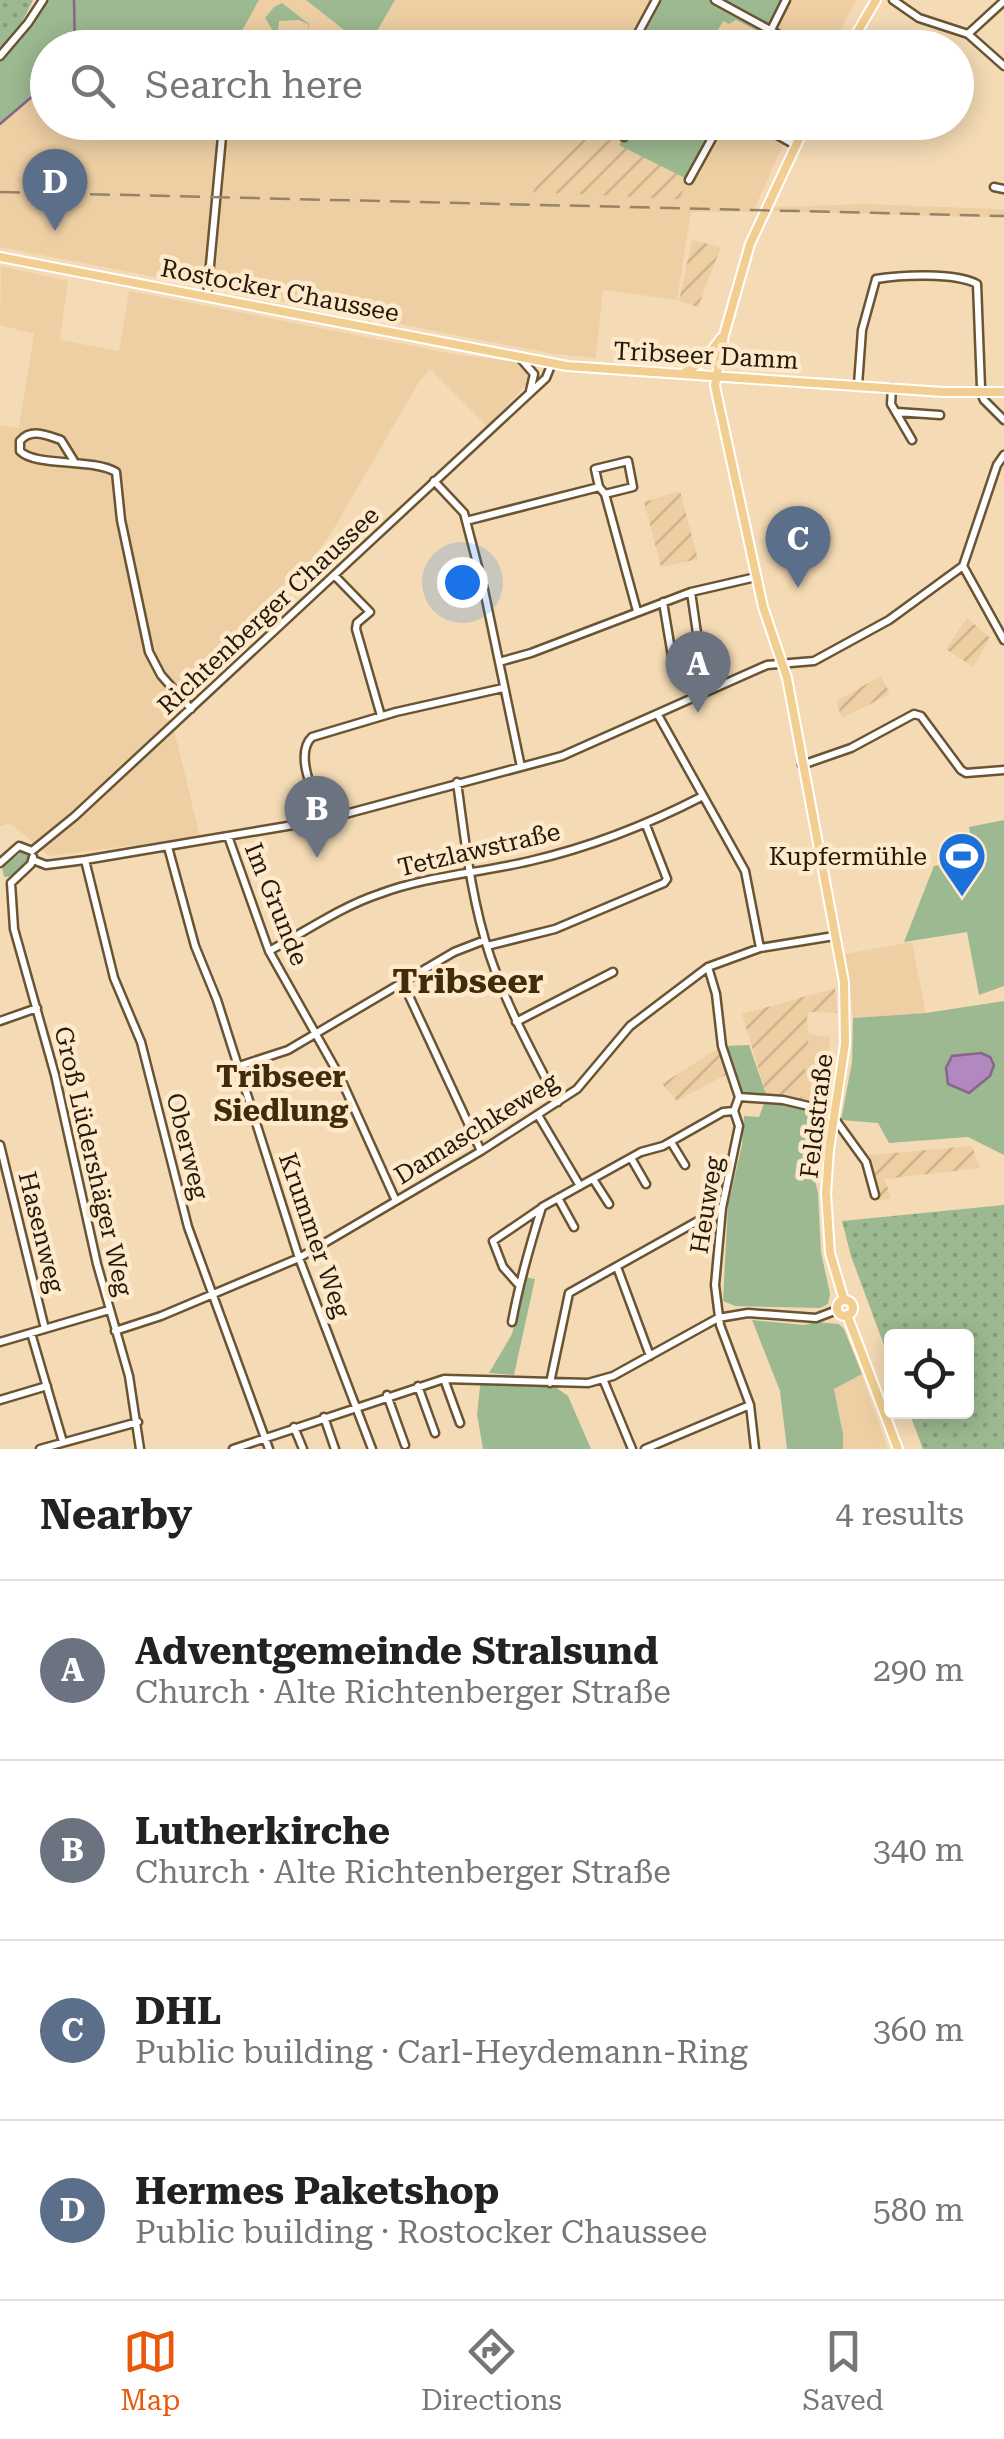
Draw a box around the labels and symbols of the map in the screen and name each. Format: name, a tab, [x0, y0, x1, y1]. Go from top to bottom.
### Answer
pin: D	[22, 148, 88, 231]
street label: Rostocker Chaussee	[158, 253, 402, 328]
street label: Tribseer Damm	[613, 336, 799, 375]
street label: Richtenberger Chaussee	[152, 500, 385, 720]
pin: C	[766, 506, 830, 588]
your location	[437, 557, 488, 608]
pin: A	[666, 630, 730, 713]
pin: B	[284, 776, 350, 858]
street label: Tetzlawstraße	[395, 817, 563, 882]
sports icon: Kupfermühle	[936, 830, 988, 898]
street label: Im Grunde	[239, 839, 314, 970]
place label: Kupfermühle	[769, 842, 927, 871]
district label: Tribseer	[392, 961, 544, 1002]
street label: Groß Lüdershäger Weg	[48, 1024, 139, 1299]
street label: Feldstraße	[794, 1052, 839, 1180]
district label: Tribseer Siedlung	[214, 1059, 349, 1128]
street label: Damaschkeweg	[389, 1066, 564, 1190]
street label: Oberweg	[160, 1090, 215, 1203]
street label: Krummer Weg	[273, 1149, 357, 1322]
street label: Heuweg	[685, 1154, 729, 1256]
street label: Hasenweg	[13, 1169, 71, 1296]

